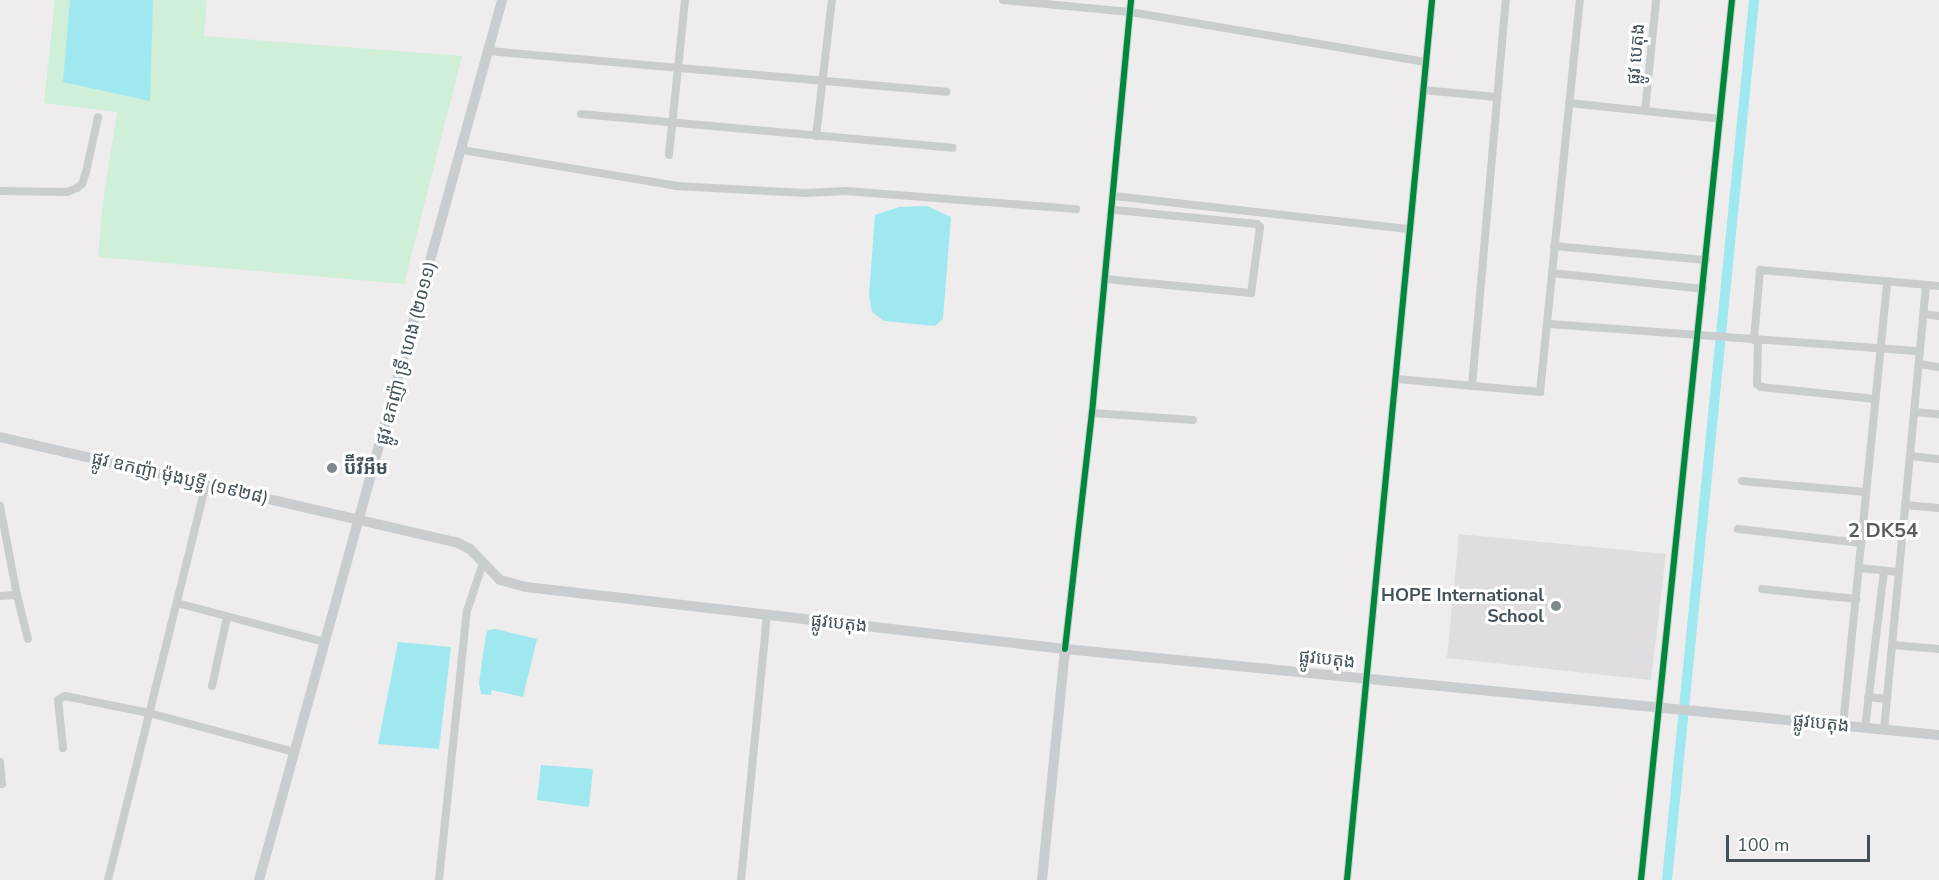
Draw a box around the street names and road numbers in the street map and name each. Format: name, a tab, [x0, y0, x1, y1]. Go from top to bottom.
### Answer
street label: ផ្លូវ បេតុង	[1623, 22, 1649, 86]
street label: ផ្លូវ ឧកញ៉ា ទ្រី ហេង (២០១១)	[371, 259, 441, 447]
street label: ផ្លូវ ឧកញ៉ា ម៉ុងឫទ្ធី (១៩២៨)	[90, 447, 270, 509]
street label: ផ្លូវបេតុង	[810, 609, 868, 637]
street label: ផ្លូវបេតុង	[1298, 645, 1356, 673]
street label: ផ្លូវបេតុង	[1792, 709, 1850, 737]

